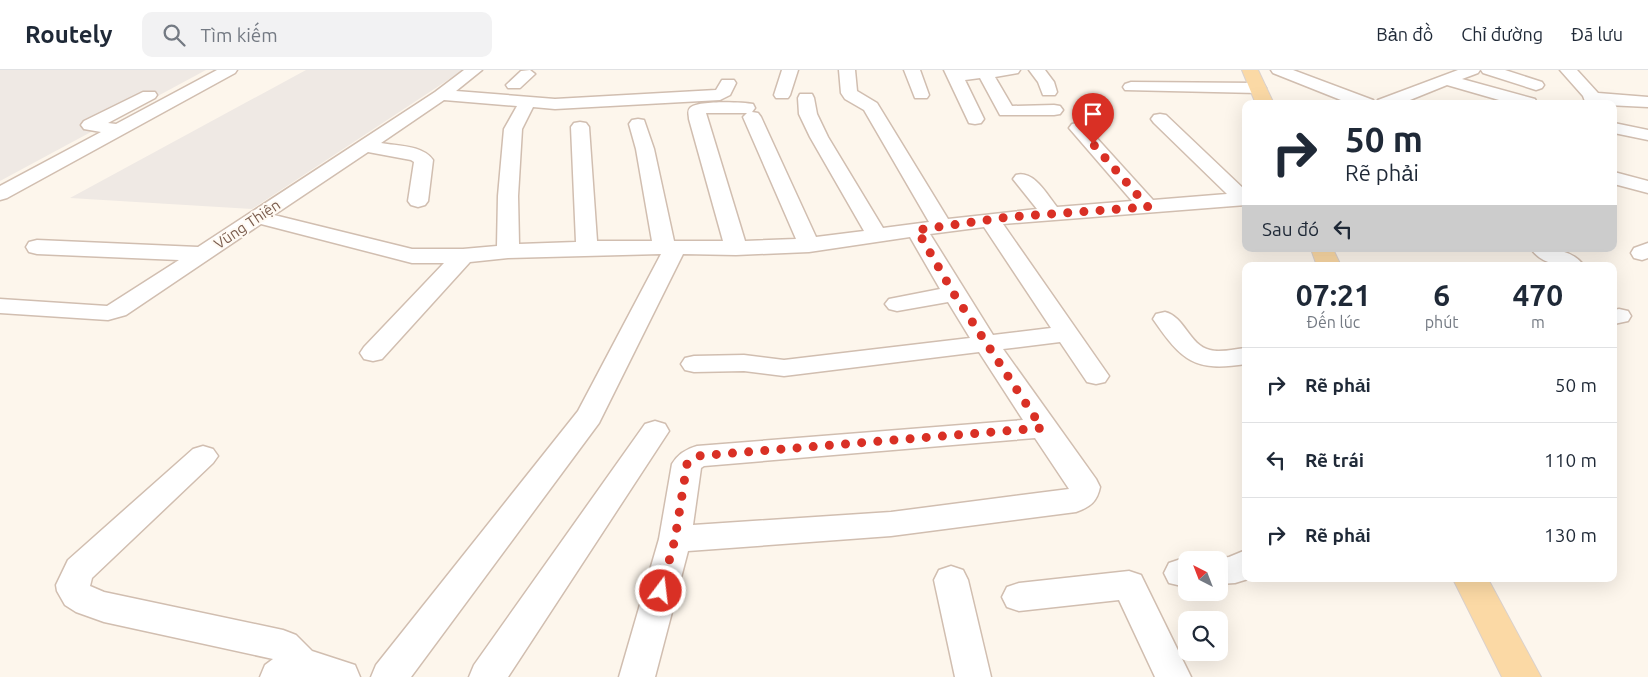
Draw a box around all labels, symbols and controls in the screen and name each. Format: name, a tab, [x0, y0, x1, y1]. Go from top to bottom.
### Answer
search box	[142, 12, 492, 57]
text: Routely	[25, 21, 112, 48]
icon: search	[160, 21, 188, 49]
text: Tìm kiếm	[200, 24, 278, 46]
text: Bản đồ	[1376, 24, 1433, 44]
text: Chỉ đường	[1461, 24, 1543, 44]
text: Đã lưu	[1571, 24, 1623, 44]
pin	[1072, 93, 1114, 144]
icon: arrive	[1079, 100, 1107, 128]
text: 50 m	[1345, 119, 1423, 159]
icon: right	[1262, 120, 1327, 185]
text: Rẽ phải	[1345, 160, 1419, 185]
street label: Vũng Thiện	[211, 196, 283, 252]
icon: left	[1329, 215, 1357, 243]
text: Sau đó	[1262, 218, 1319, 240]
text: 07:21	[1296, 278, 1371, 312]
text: 6	[1433, 278, 1450, 312]
text: 470	[1512, 278, 1563, 312]
text: Đến lúc	[1306, 313, 1360, 331]
text: phút	[1425, 313, 1459, 331]
text: m	[1531, 313, 1545, 331]
icon: right	[1262, 371, 1290, 399]
text: Rẽ phải	[1305, 374, 1371, 396]
text: 50 m	[1555, 374, 1597, 396]
icon: left	[1262, 446, 1290, 474]
text: Rẽ trái	[1305, 449, 1364, 471]
text: 110 m	[1544, 449, 1597, 471]
icon: right	[1262, 521, 1290, 549]
text: Rẽ phải	[1305, 524, 1371, 546]
text: 130 m	[1544, 524, 1597, 546]
north arrow	[1178, 551, 1228, 601]
map controls	[1178, 551, 1228, 661]
position arrow	[634, 564, 686, 616]
button: search	[1178, 611, 1228, 661]

